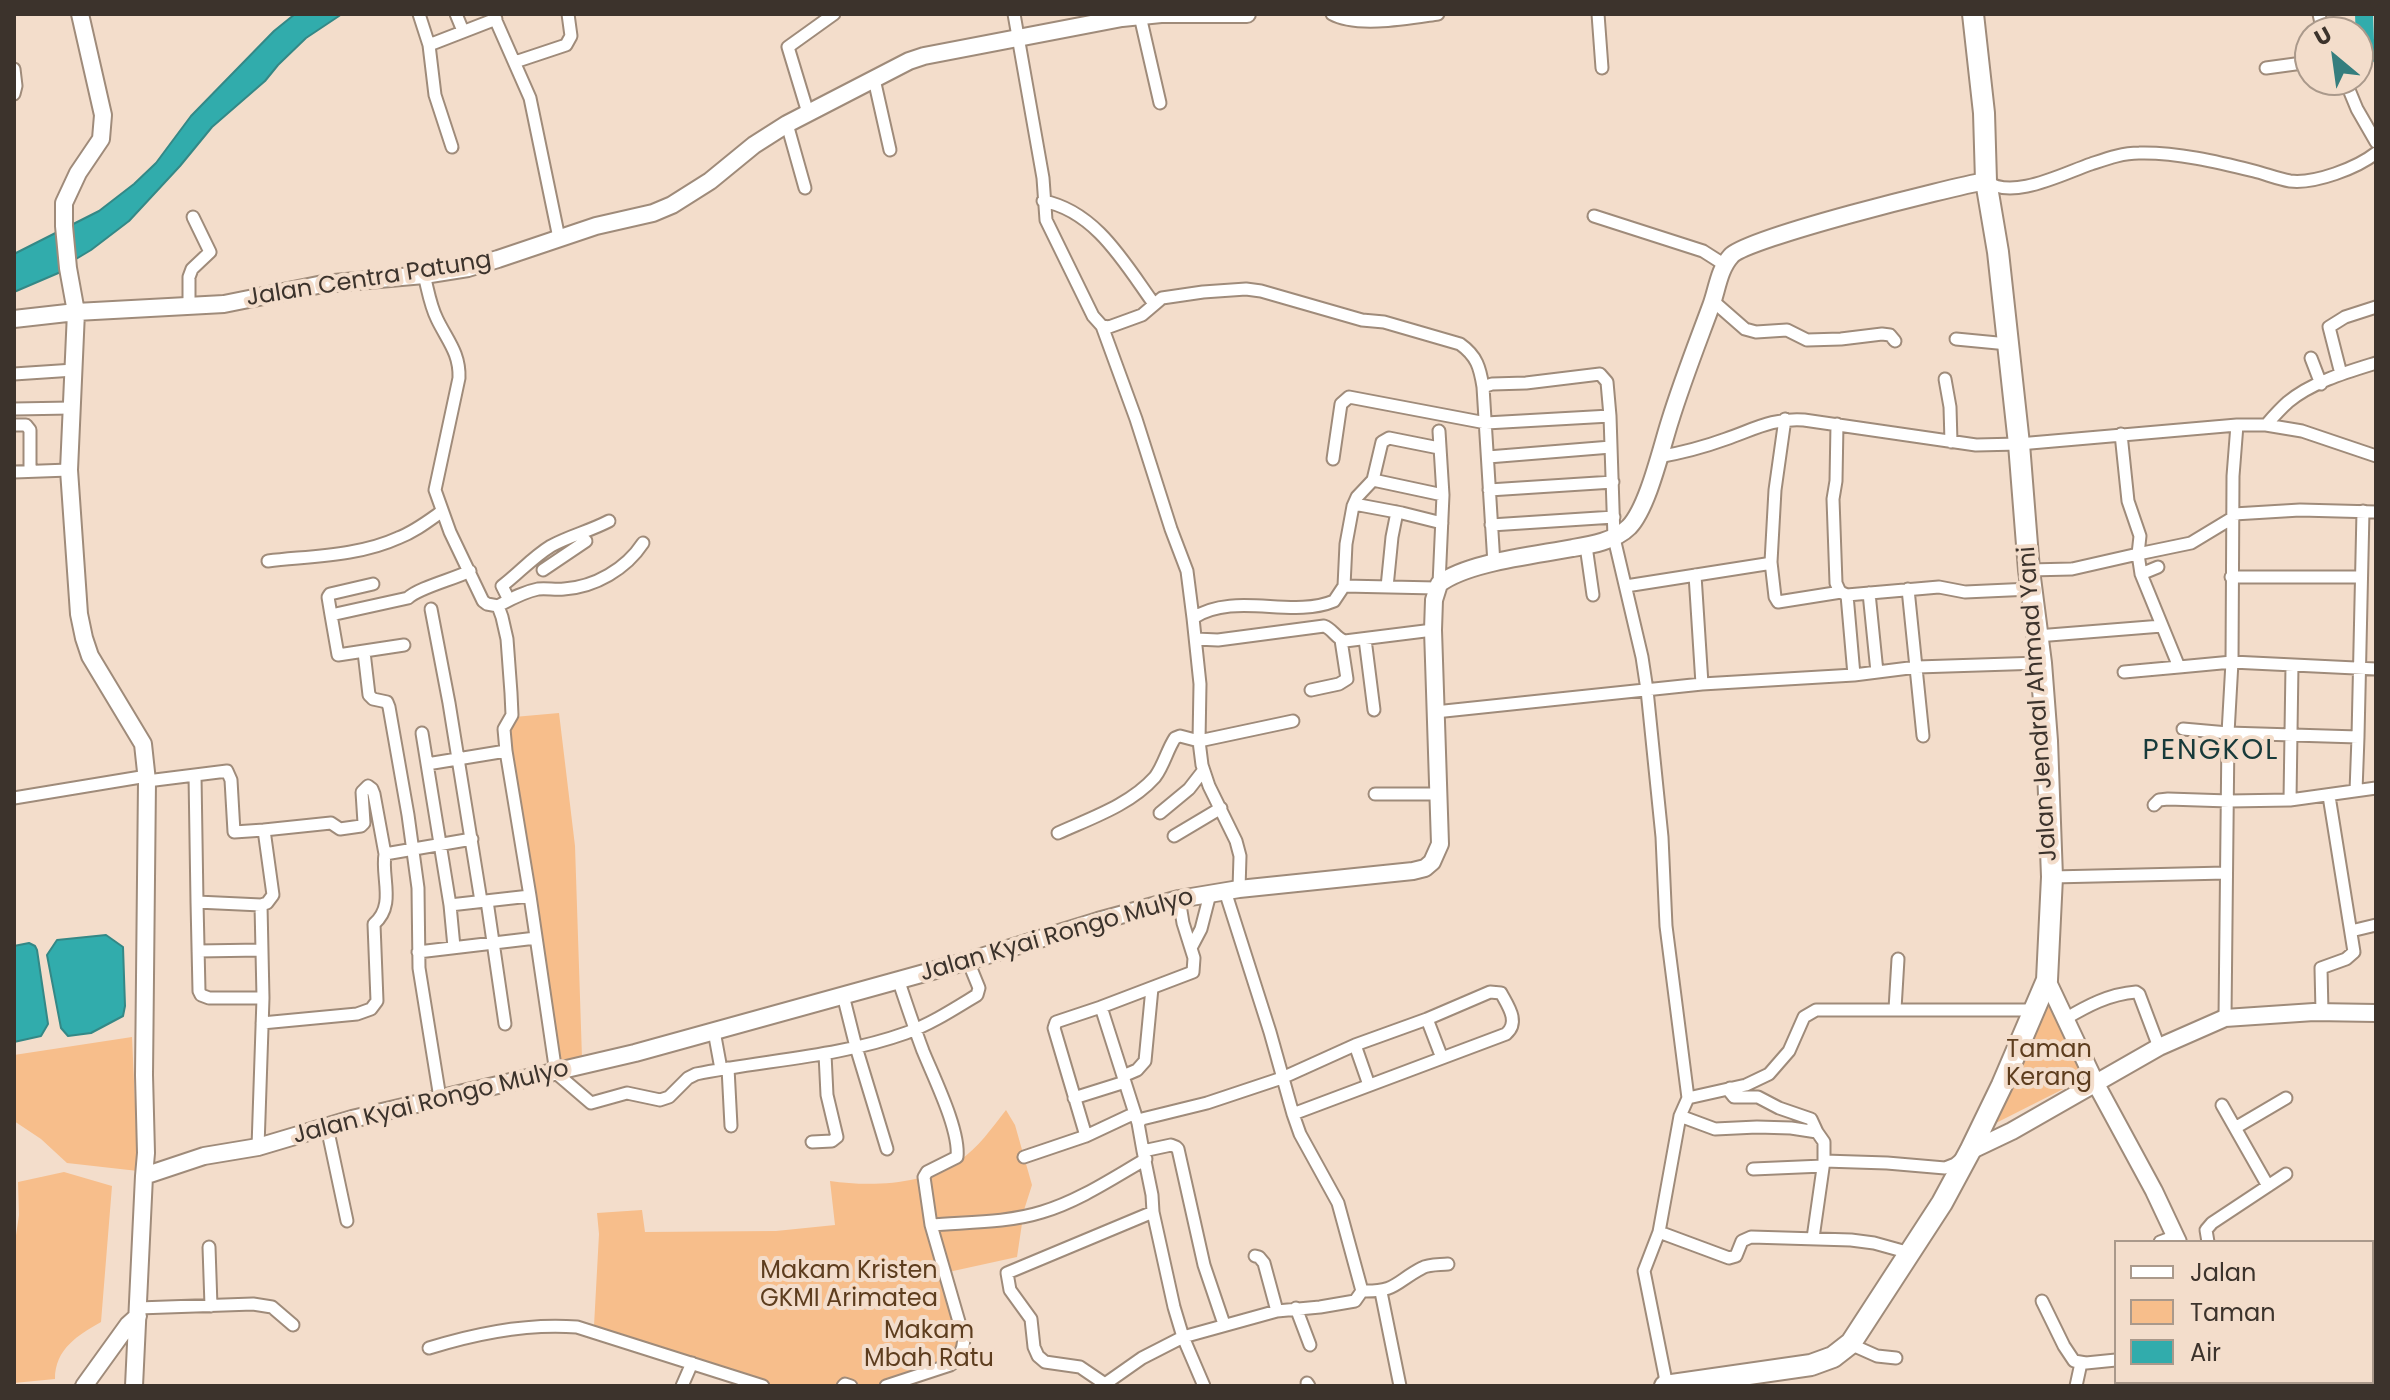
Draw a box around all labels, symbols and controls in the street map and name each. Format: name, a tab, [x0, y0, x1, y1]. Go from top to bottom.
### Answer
north arrow	[2294, 16, 2374, 96]
text: U	[2309, 19, 2337, 54]
street label: Jalan Centra Patung	[244, 246, 494, 314]
street label: Jalan Jendral Ahmad Yani	[2014, 545, 2064, 863]
district label: PENGKOL	[2143, 735, 2279, 769]
street label: Jalan Kyai Rongo Mulyo	[917, 883, 1197, 989]
park label: Taman Kerang	[2006, 1037, 2092, 1093]
street label: Jalan Kyai Rongo Mulyo	[290, 1055, 572, 1151]
legend	[2114, 1240, 2374, 1384]
text: Jalan	[2190, 1256, 2256, 1289]
park label: Makam Kristen GKMI Arimatea	[760, 1258, 938, 1314]
text: Taman	[2190, 1296, 2276, 1329]
park label: Makam Mbah Ratu	[864, 1318, 994, 1374]
text: Air	[2190, 1336, 2221, 1369]

